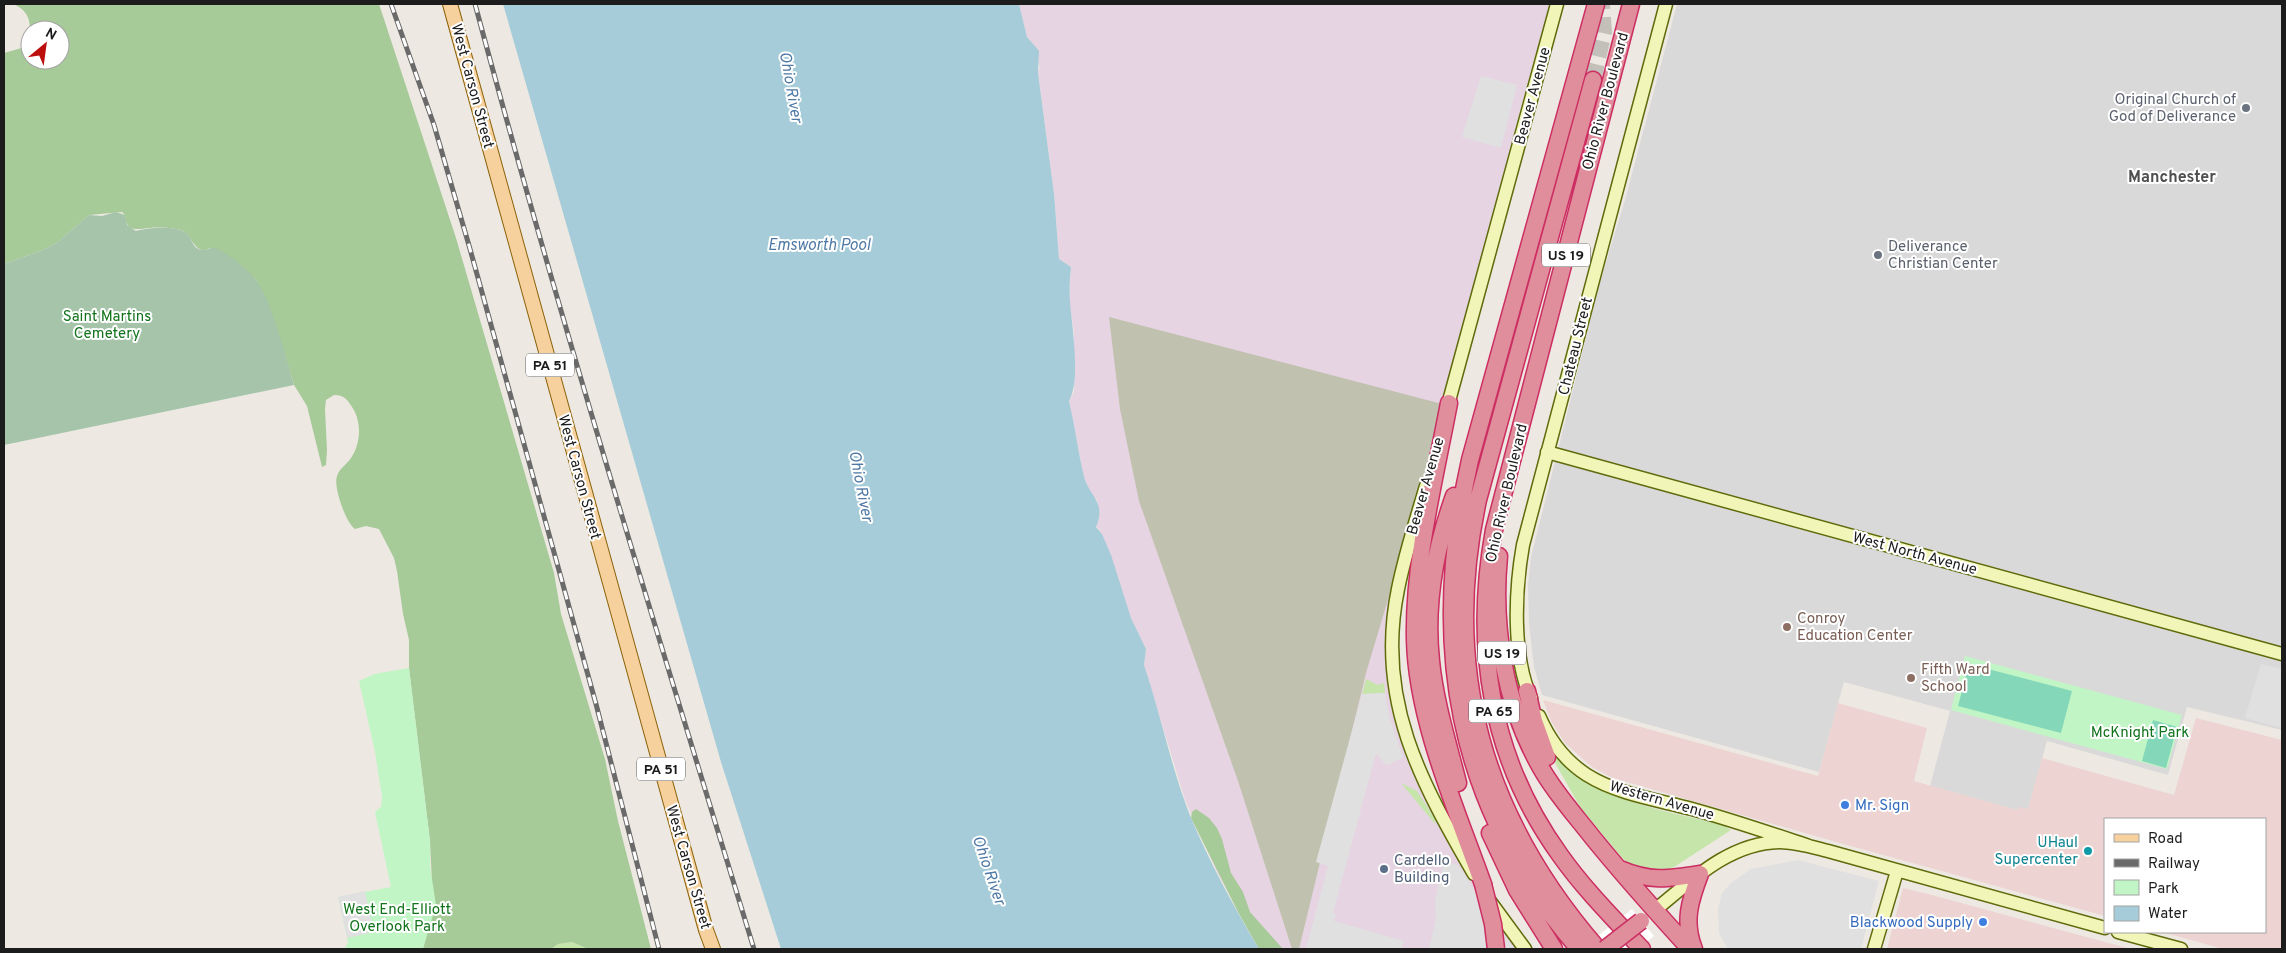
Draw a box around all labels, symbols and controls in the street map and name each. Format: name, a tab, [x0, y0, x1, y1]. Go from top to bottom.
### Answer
north arrow	[20, 20, 70, 70]
street label: West Carson Street	[446, 22, 497, 151]
text: N	[42, 25, 59, 45]
street label: Ohio River Boulevard	[1579, 30, 1634, 172]
street label: Beaver Avenue	[1511, 45, 1556, 147]
water label: Ohio River	[774, 50, 806, 126]
place label: Original Church of God of Deliverance	[2109, 91, 2236, 127]
marker: Original Church of God of Deliverance	[2240, 102, 2252, 114]
district label: Manchester	[2128, 168, 2216, 188]
water label: Emsworth Pool	[768, 236, 871, 256]
place label: Deliverance Christian Center	[1888, 238, 1998, 274]
road number: US 19	[1542, 244, 1590, 266]
marker: Deliverance Christian Center	[1872, 249, 1884, 261]
street label: Chateau Street	[1555, 295, 1598, 397]
park label: Saint Martins Cemetery	[63, 308, 151, 344]
road number: PA 51	[526, 354, 574, 376]
street label: West Carson Street	[553, 413, 604, 542]
street label: Ohio River Boulevard	[1482, 422, 1533, 565]
street label: Beaver Avenue	[1403, 435, 1449, 537]
water label: Ohio River	[843, 449, 877, 526]
street label: West North Avenue	[1850, 529, 1979, 580]
place label: Conroy Education Center	[1797, 610, 1913, 646]
marker: Conroy Education Center	[1781, 621, 1793, 633]
road number: US 19	[1478, 641, 1526, 664]
place label: Fifth Ward School	[1921, 661, 1990, 697]
marker: Fifth Ward School	[1905, 672, 1917, 684]
road number: PA 65	[1469, 699, 1519, 722]
park label: McKnight Park	[2091, 724, 2189, 743]
road number: PA 51	[637, 758, 685, 781]
street label: Western Avenue	[1607, 777, 1716, 825]
place label: Mr. Sign	[1855, 797, 1909, 816]
marker: Mr. Sign	[1839, 799, 1851, 811]
street label: West Carson Street	[661, 803, 714, 932]
legend	[2104, 818, 2266, 933]
text: Road	[2148, 830, 2183, 849]
water label: Ohio River	[967, 833, 1010, 910]
place label: UHaul Supercenter	[1994, 834, 2078, 870]
marker: UHaul Supercenter	[2082, 845, 2094, 857]
place label: Cardello Building	[1394, 852, 1450, 888]
text: Railway	[2148, 855, 2200, 874]
marker: Cardello Building	[1378, 863, 1390, 875]
text: Park	[2148, 880, 2179, 899]
park label: West End-Elliott Overlook Park	[343, 901, 451, 937]
text: Water	[2148, 905, 2188, 924]
place label: Blackwood Supply	[1850, 914, 1973, 933]
marker: Blackwood Supply	[1977, 916, 1989, 928]

